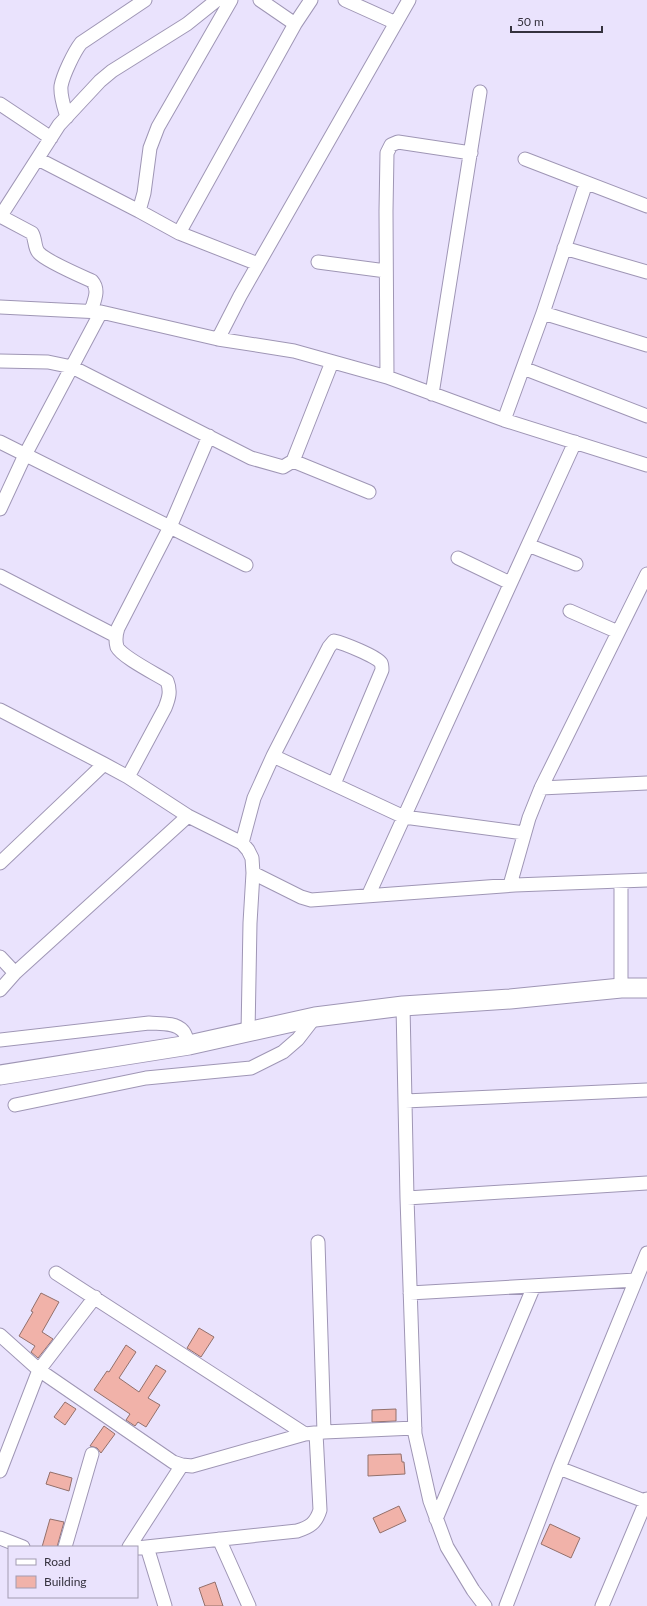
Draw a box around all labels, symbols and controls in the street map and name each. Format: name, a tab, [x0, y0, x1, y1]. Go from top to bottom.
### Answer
scale bar	[511, 8, 602, 34]
text: 50 m	[517, 14, 544, 29]
legend	[8, 1546, 138, 1598]
text: Road	[44, 1554, 71, 1569]
text: Building	[44, 1574, 87, 1589]

